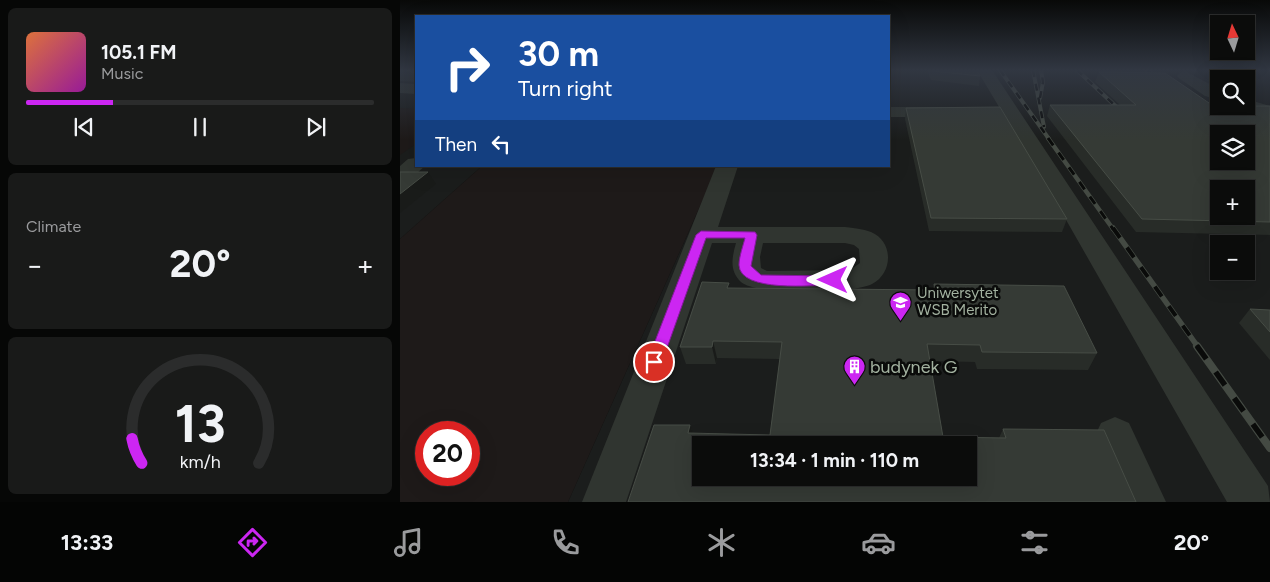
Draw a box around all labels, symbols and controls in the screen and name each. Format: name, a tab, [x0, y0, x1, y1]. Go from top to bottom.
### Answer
north arrow	[1210, 15, 1255, 60]
map controls	[1210, 15, 1255, 280]
text: 30 m	[518, 33, 599, 75]
icon: right	[435, 35, 500, 100]
text: 105.1 FM	[101, 41, 176, 64]
text: Music	[101, 64, 143, 83]
button: search	[1210, 70, 1255, 115]
text: Turn right	[518, 75, 613, 102]
icon: previous	[70, 113, 98, 141]
icon: pause	[186, 113, 214, 141]
icon: next	[302, 113, 330, 141]
button: layers	[1210, 125, 1255, 170]
icon: left	[487, 130, 515, 158]
text: Then	[435, 133, 477, 156]
button: +	[1210, 180, 1255, 225]
text: Climate	[26, 217, 81, 236]
button: −	[1210, 235, 1255, 280]
text: 20°	[170, 241, 231, 287]
text: −	[26, 248, 43, 282]
text: +	[357, 248, 374, 282]
position arrow	[806, 253, 858, 305]
place label: Uniwersytet WSB Merito	[917, 284, 999, 319]
school or university icon: Uniwersytet WSB Merito	[889, 290, 913, 321]
pin	[633, 341, 675, 383]
icon: arrive	[640, 348, 668, 376]
building icon: budynek G	[842, 355, 866, 386]
place label: budynek G	[870, 356, 958, 378]
text: 13	[175, 393, 225, 455]
speed limit sign: 20	[415, 421, 480, 486]
text: 13:34 · 1 min · 110 m	[750, 449, 919, 472]
text: km/h	[180, 451, 220, 472]
icon: directions	[235, 525, 270, 560]
icon: music	[391, 525, 426, 560]
icon: phone	[548, 525, 583, 560]
icon: climate	[704, 525, 739, 560]
icon: car	[861, 525, 896, 560]
icon: filters	[1017, 525, 1052, 560]
text: 13:33	[61, 529, 113, 556]
text: 20°	[1174, 529, 1209, 556]

